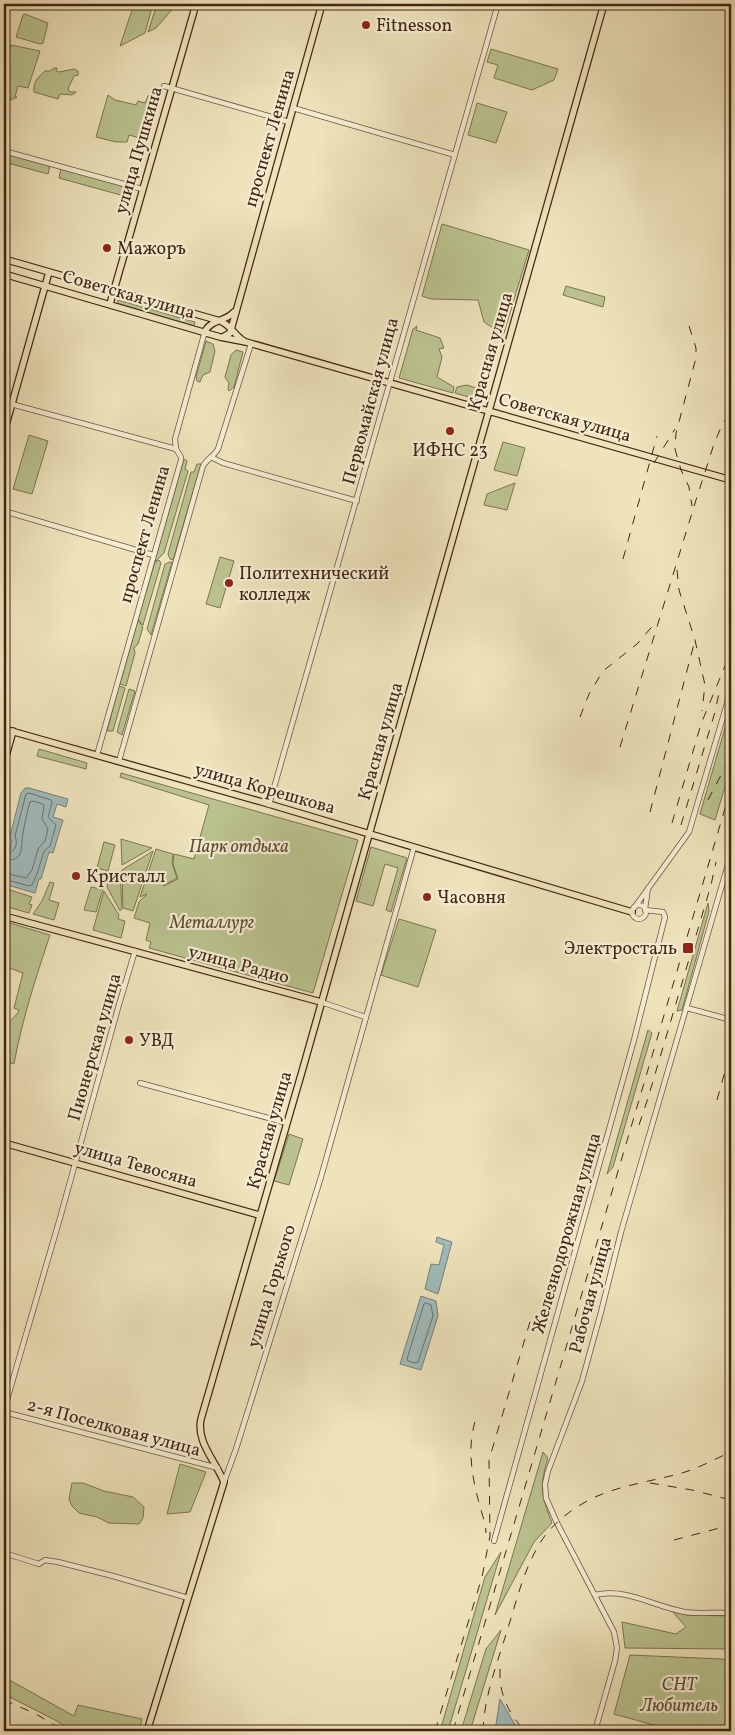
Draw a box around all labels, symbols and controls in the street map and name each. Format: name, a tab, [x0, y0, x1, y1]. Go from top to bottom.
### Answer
place label: Fitnesson	[376, 14, 453, 39]
marker: Fitnesson	[360, 19, 372, 31]
street label: проспект Ленина	[239, 67, 302, 210]
street label: улица Пушкина	[109, 84, 170, 217]
place label: Мажоръ	[117, 237, 186, 262]
marker: Мажоръ	[101, 242, 113, 254]
street label: Советская улица	[59, 265, 198, 326]
street label: Красная улица	[463, 289, 520, 414]
street label: Первомайская улица	[337, 315, 406, 488]
street label: Советская улица	[495, 388, 634, 449]
marker: ИФНС 23	[444, 425, 456, 437]
place label: ИФНС 23	[412, 439, 488, 464]
street label: проспект Ленина	[114, 463, 177, 606]
place label: Политехнический колледж	[239, 562, 389, 608]
marker: Политехнический колледж	[223, 577, 235, 589]
street label: Красная улица	[353, 679, 410, 804]
street label: улица Корешкова	[191, 757, 338, 822]
park label: Парк отдыха	[189, 835, 289, 860]
place label: Кристалл	[86, 865, 165, 890]
marker: Кристалл	[70, 870, 82, 882]
place label: Часовня	[437, 886, 506, 911]
marker: Часовня	[421, 891, 433, 903]
park label: Металлург	[169, 911, 255, 936]
place label: Электросталь	[564, 937, 677, 962]
street label: улица Радио	[185, 940, 292, 991]
marker: Электросталь	[681, 941, 695, 955]
street label: Пионерская улица	[62, 970, 129, 1124]
place label: УВД	[139, 1029, 174, 1054]
marker: УВД	[123, 1034, 135, 1046]
street label: Красная улица	[242, 1068, 299, 1193]
street label: Железнодорожная улица	[527, 1130, 608, 1337]
street label: улица Тевосяна	[71, 1136, 200, 1195]
street label: улица Горького	[242, 1222, 303, 1351]
street label: Рабочая улица	[564, 1234, 619, 1356]
street label: 2-я Поселковая улица	[24, 1393, 203, 1464]
park label: СНТ Любитель	[639, 1673, 718, 1719]

